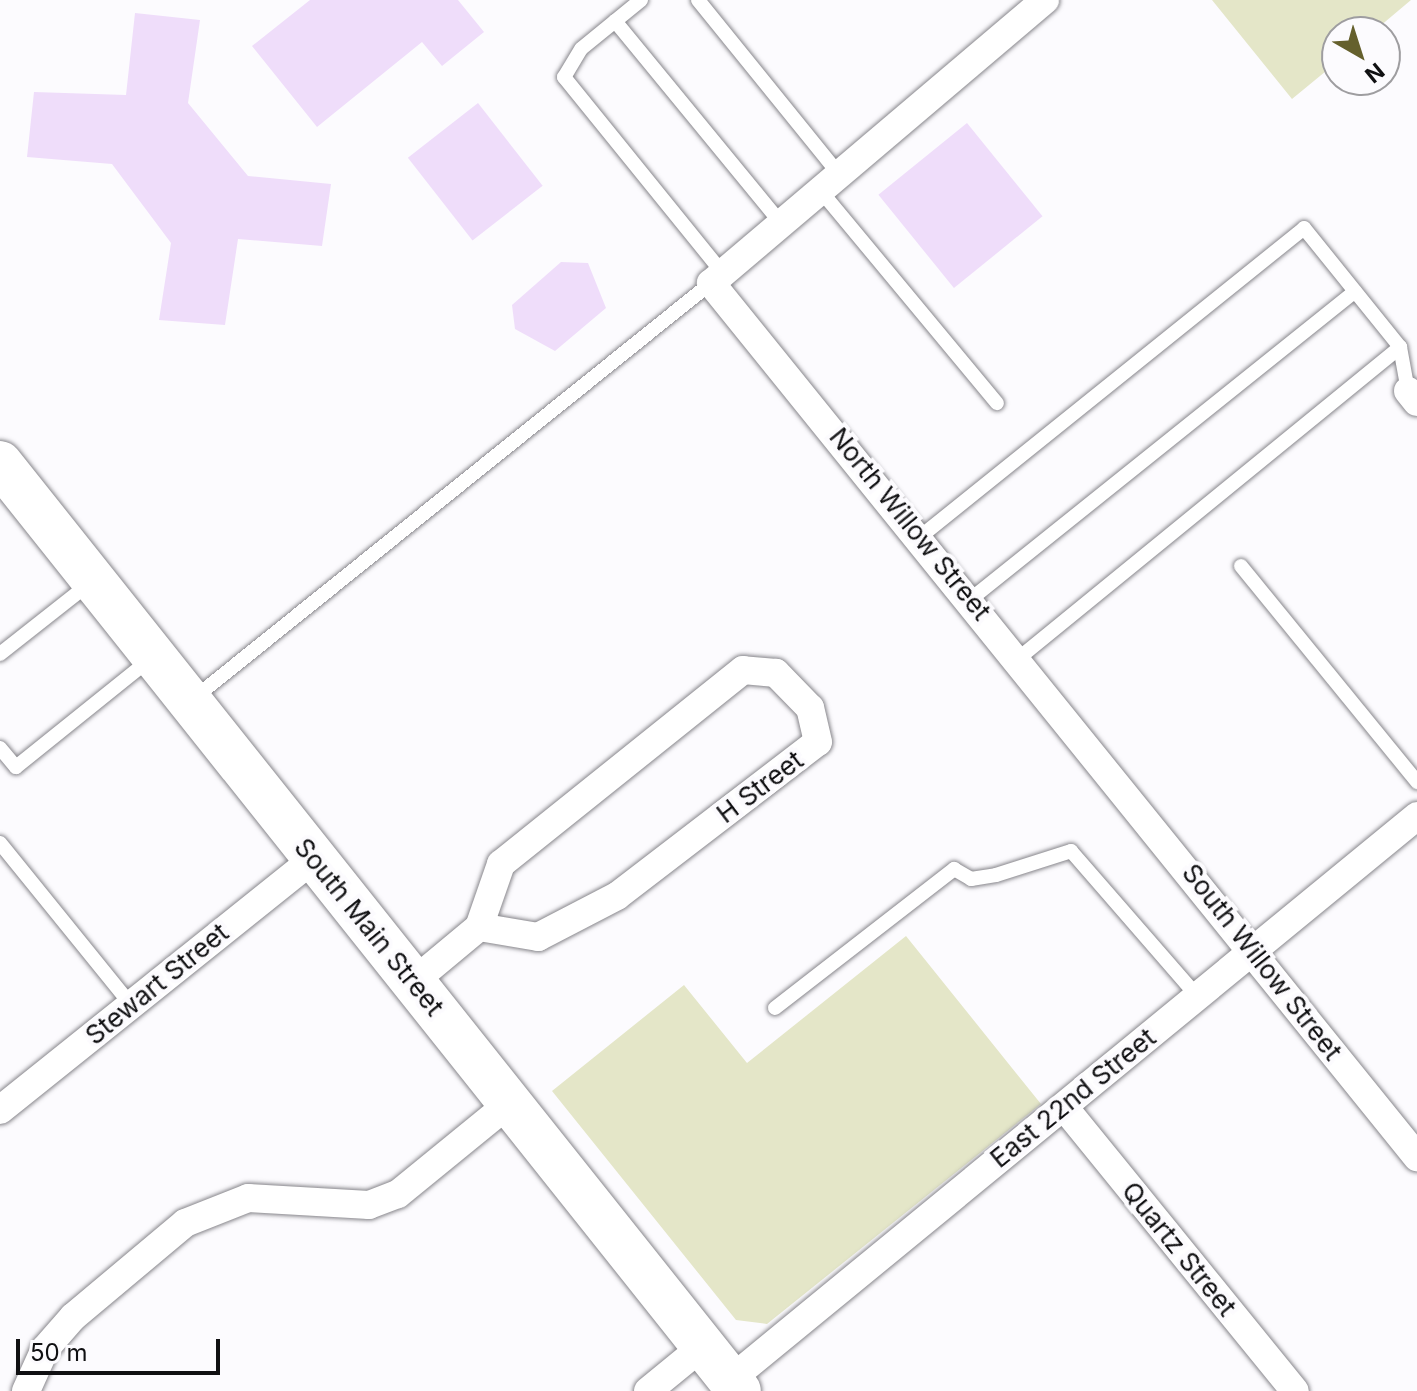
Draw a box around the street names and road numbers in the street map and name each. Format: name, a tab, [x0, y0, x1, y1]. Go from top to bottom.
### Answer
street label: North Willow Street	[823, 422, 997, 626]
street label: H Street	[711, 744, 809, 830]
street label: South Main Street	[288, 832, 450, 1022]
street label: South Willow Street	[1176, 858, 1348, 1066]
street label: Stewart Street	[79, 917, 235, 1051]
street label: East 22nd Street	[984, 1022, 1162, 1174]
street label: Quartz Street	[1115, 1176, 1243, 1322]

